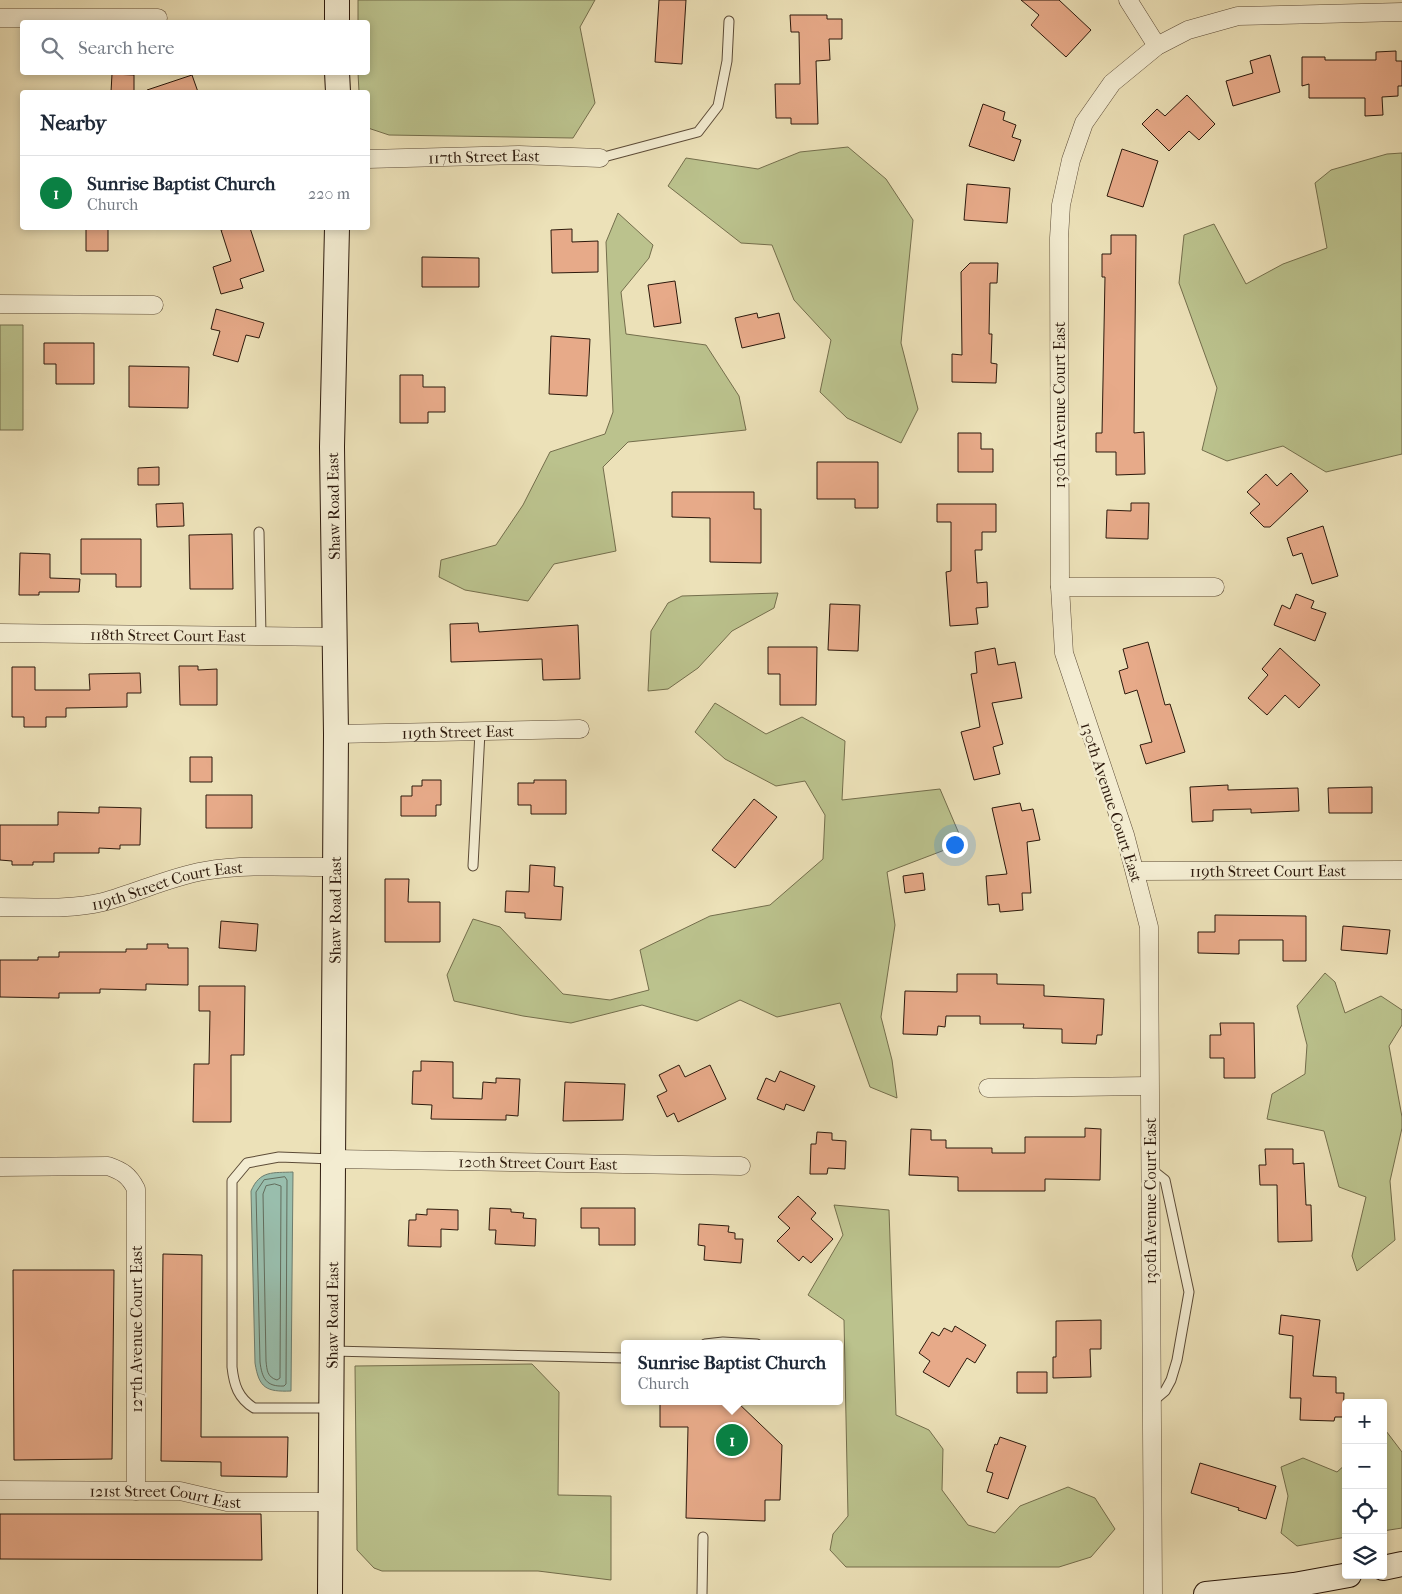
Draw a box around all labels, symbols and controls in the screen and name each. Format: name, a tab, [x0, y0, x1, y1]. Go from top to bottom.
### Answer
search box	[20, 20, 370, 75]
icon: search	[38, 34, 66, 62]
text: Search here	[78, 37, 174, 59]
text: Nearby	[40, 111, 106, 135]
street label: 117th Street East	[428, 146, 540, 167]
text: Sunrise Baptist Church	[87, 173, 275, 195]
text: 1	[53, 184, 59, 203]
text: 220 m	[308, 184, 350, 203]
text: Church	[87, 195, 138, 214]
street label: 130th Avenue Court East	[1050, 321, 1069, 488]
street label: Shaw Road East	[323, 452, 344, 560]
street label: 118th Street Court East	[90, 625, 246, 646]
street label: 130th Avenue Court East	[1077, 720, 1146, 885]
street label: 119th Street East	[402, 721, 515, 743]
your location	[942, 832, 968, 858]
street label: Shaw Road East	[325, 856, 345, 964]
street label: 119th Street Court East	[90, 858, 244, 914]
street label: 119th Street Court East	[1190, 861, 1346, 881]
street label: 130th Avenue Court East	[1141, 1117, 1160, 1284]
street label: 120th Street Court East	[458, 1152, 618, 1174]
street label: 127th Avenue Court East	[127, 1245, 146, 1413]
street label: Shaw Road East	[323, 1261, 342, 1369]
popup	[621, 1340, 843, 1405]
text: Sunrise Baptist Church	[638, 1352, 826, 1374]
text: Church	[638, 1374, 689, 1393]
map controls	[1342, 1399, 1387, 1579]
button: +	[1342, 1399, 1387, 1444]
pin: 1	[716, 1421, 748, 1459]
button: −	[1342, 1444, 1387, 1489]
street label: 121st Street Court East	[89, 1481, 242, 1512]
button: locate	[1342, 1489, 1387, 1534]
button: layers	[1342, 1534, 1387, 1579]

